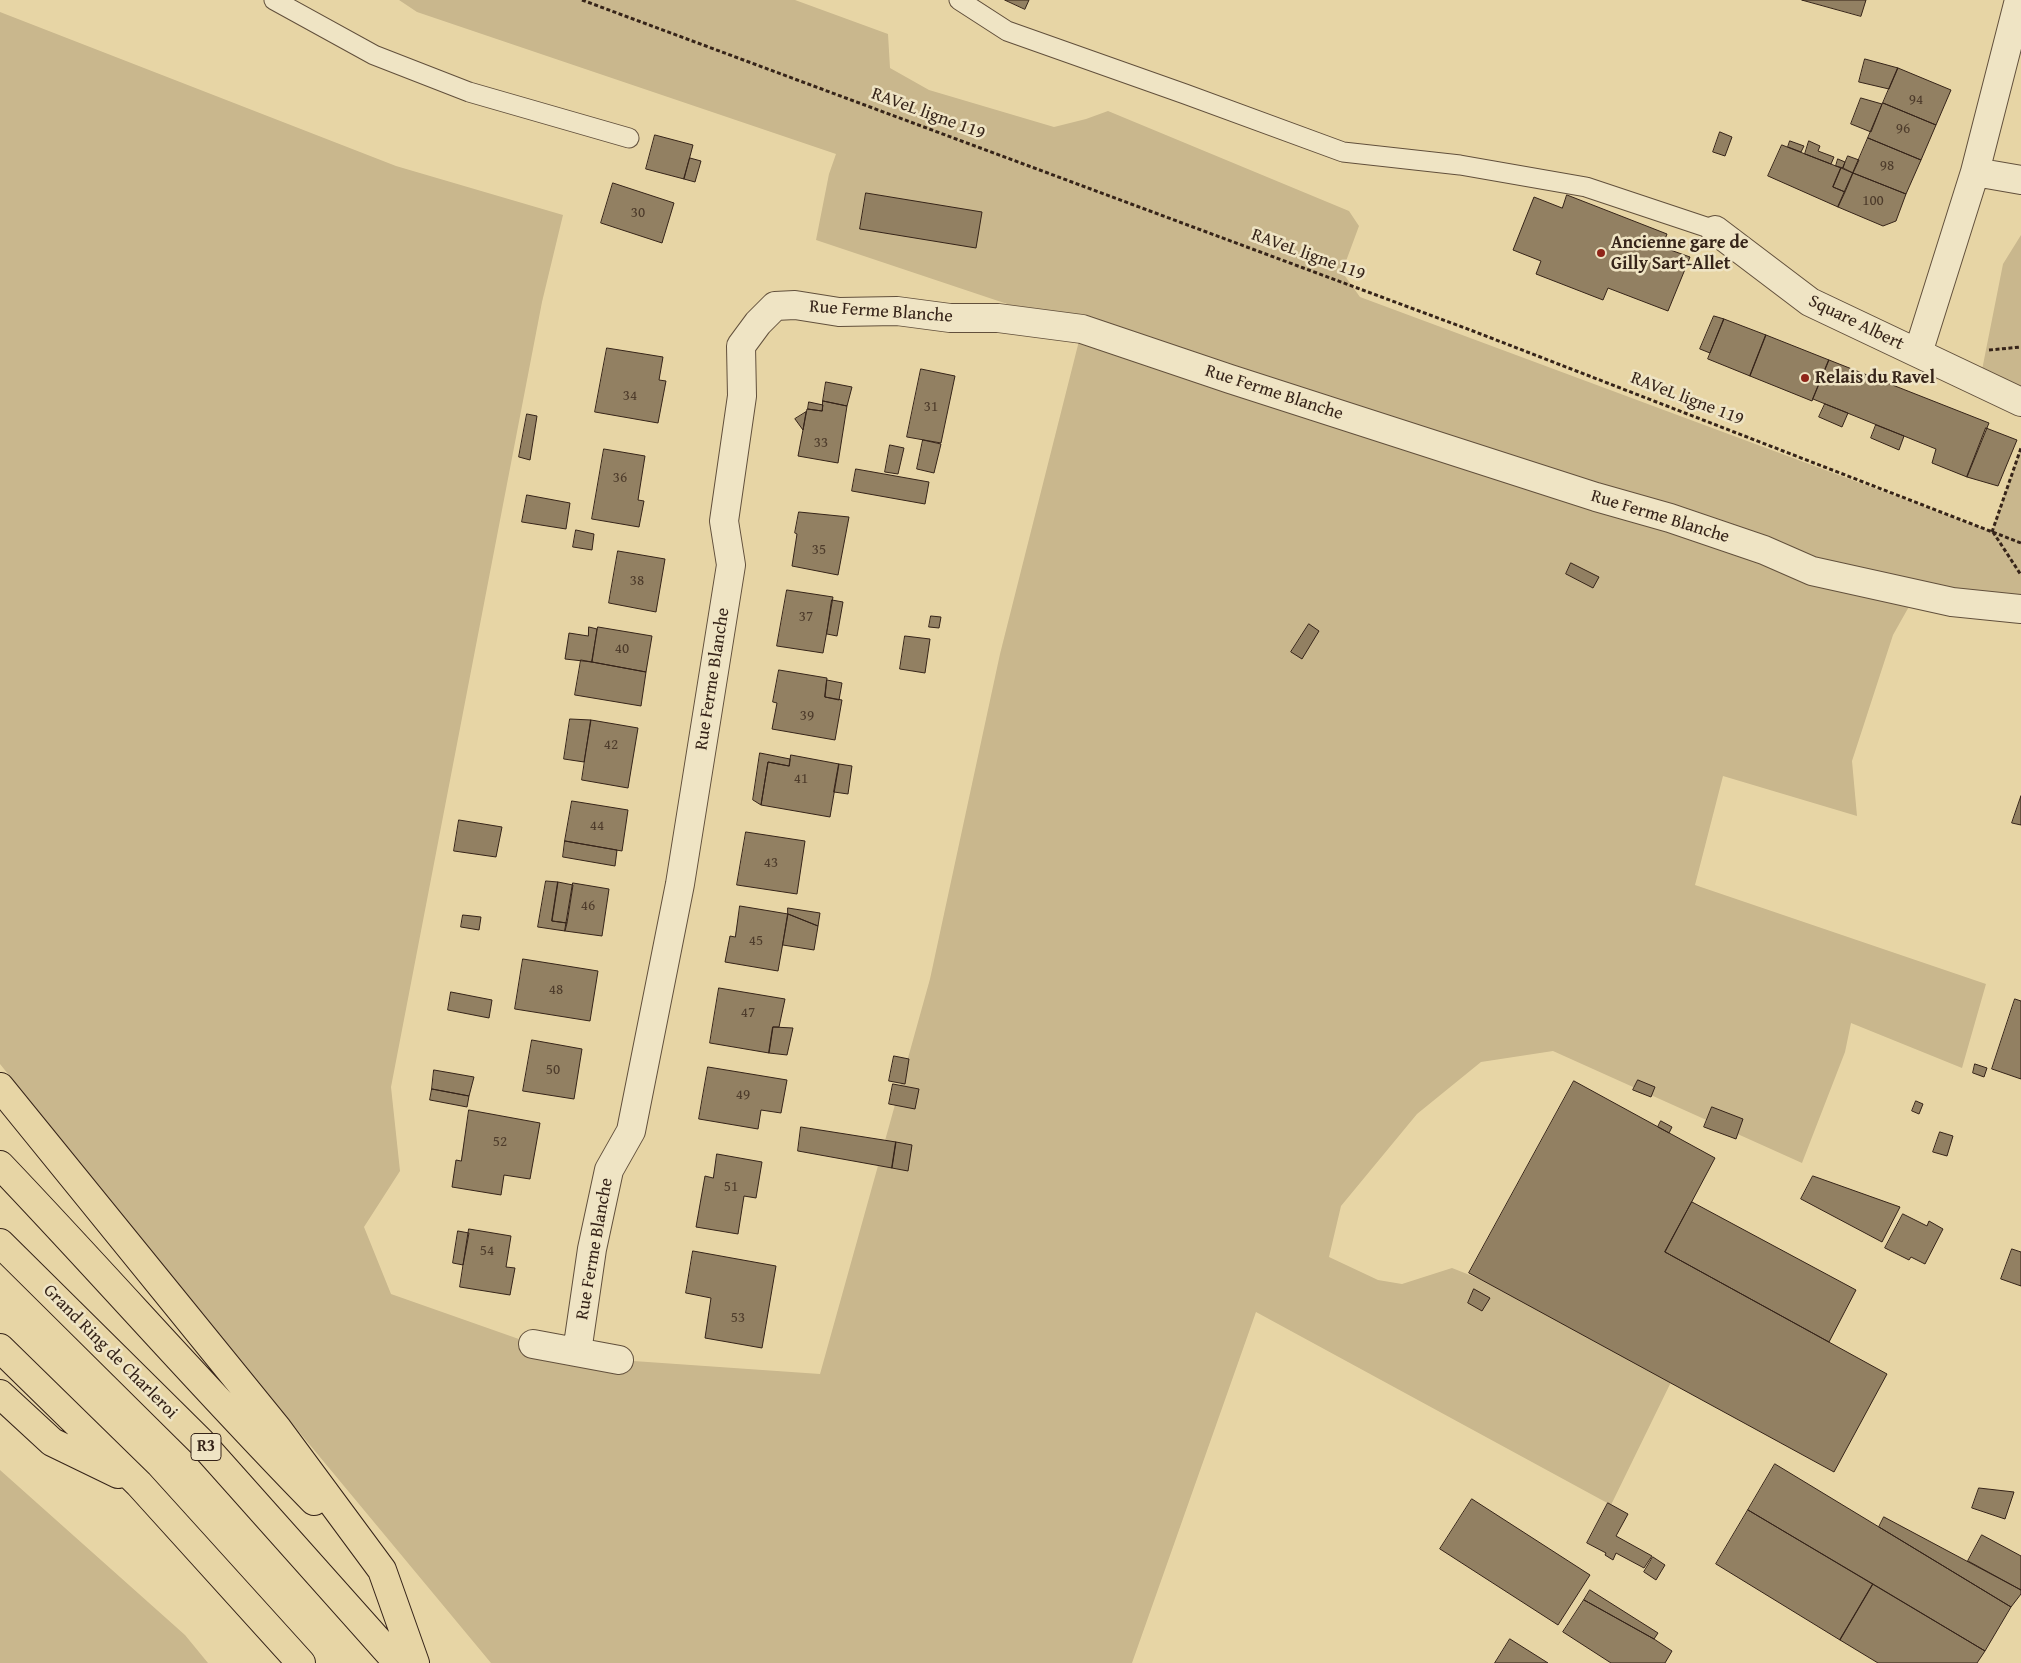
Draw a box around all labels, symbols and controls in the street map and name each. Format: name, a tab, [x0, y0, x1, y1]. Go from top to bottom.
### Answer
street label: RAVeL ligne 119	[868, 83, 988, 145]
house number: 94	[1909, 91, 1923, 109]
house number: 96	[1896, 120, 1910, 138]
house number: 98	[1880, 157, 1894, 175]
house number: 100	[1862, 192, 1884, 210]
house number: 30	[631, 204, 645, 222]
street label: RAVeL ligne 119	[1248, 224, 1368, 286]
place label: Ancienne gare de Gilly Sart-Allet	[1611, 232, 1749, 274]
marker: Ancienne gare de Gilly Sart-Allet	[1595, 247, 1607, 259]
street label: Square Albert	[1805, 291, 1907, 355]
street label: Rue Ferme Blanche	[809, 296, 953, 328]
street label: Rue Ferme Blanche	[1202, 361, 1346, 425]
place label: Relais du Ravel	[1815, 367, 1935, 389]
street label: RAVeL ligne 119	[1627, 368, 1747, 430]
marker: Relais du Ravel	[1799, 372, 1811, 384]
house number: 34	[623, 387, 637, 405]
house number: 31	[924, 398, 938, 416]
house number: 33	[814, 434, 828, 452]
house number: 36	[613, 469, 627, 487]
street label: Rue Ferme Blanche	[1588, 486, 1732, 548]
house number: 35	[812, 541, 826, 559]
house number: 38	[630, 572, 644, 590]
street label: Rue Ferme Blanche	[691, 606, 735, 752]
house number: 37	[799, 608, 813, 626]
house number: 40	[615, 640, 629, 658]
house number: 39	[800, 707, 814, 725]
house number: 42	[604, 736, 618, 754]
house number: 41	[794, 770, 808, 788]
house number: 44	[590, 817, 604, 835]
house number: 43	[764, 854, 778, 872]
house number: 46	[581, 897, 595, 915]
house number: 45	[749, 932, 763, 950]
house number: 48	[549, 981, 563, 999]
house number: 47	[741, 1004, 755, 1022]
house number: 50	[546, 1061, 560, 1079]
house number: 49	[736, 1086, 750, 1104]
house number: 52	[493, 1133, 507, 1151]
street label: Rue Ferme Blanche	[572, 1176, 618, 1322]
house number: 51	[724, 1178, 738, 1196]
house number: 54	[480, 1242, 494, 1260]
street label: Grand Ring de Charleroi	[38, 1280, 182, 1424]
house number: 53	[731, 1309, 745, 1327]
road number: R3	[191, 1434, 221, 1460]

